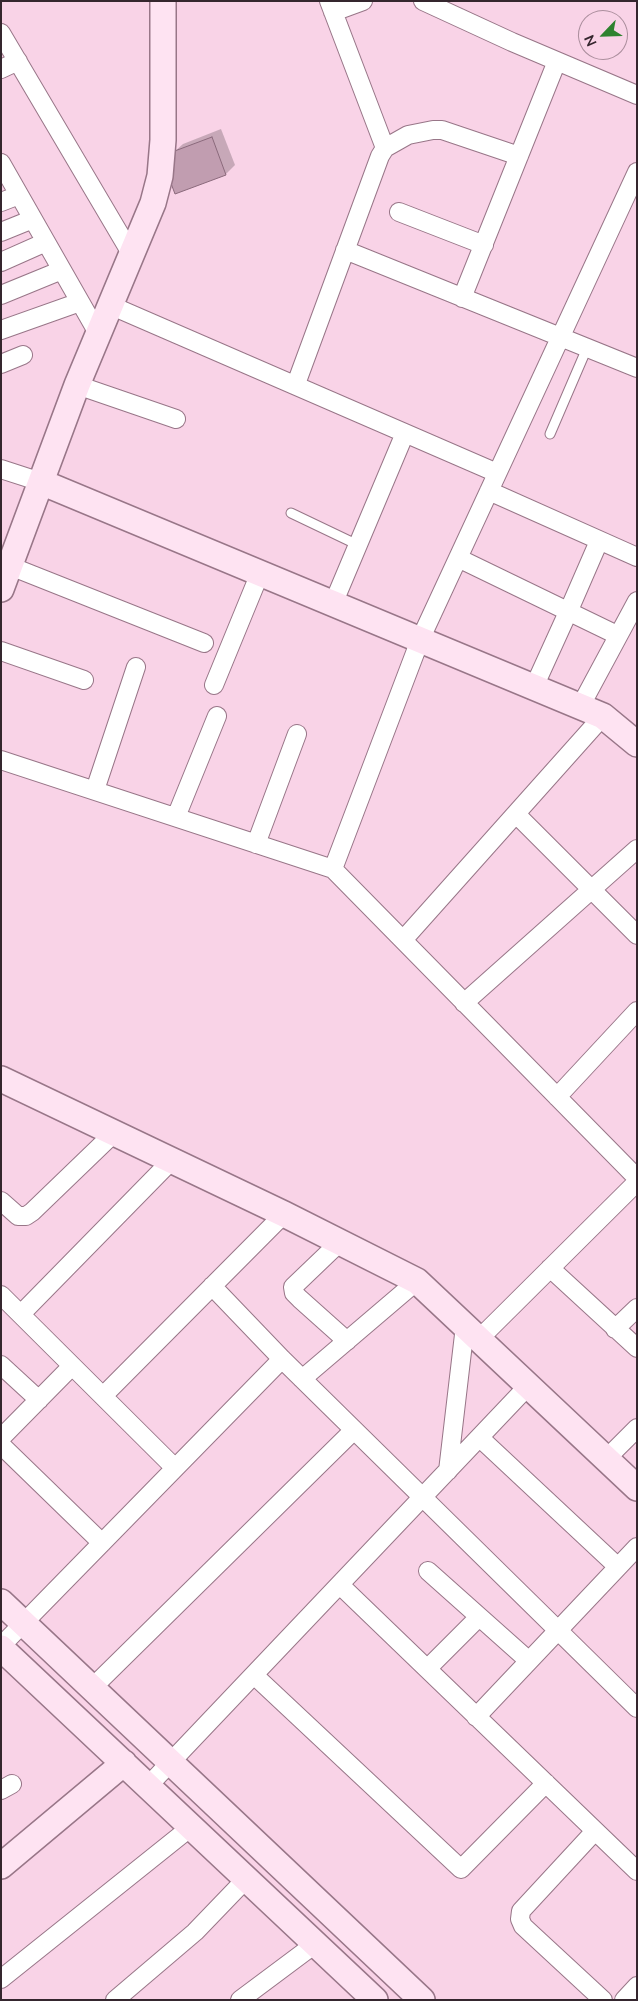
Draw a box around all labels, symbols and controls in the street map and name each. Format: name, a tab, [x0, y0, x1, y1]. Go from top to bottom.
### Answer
north arrow	[578, 10, 628, 60]
text: N	[580, 32, 601, 49]

